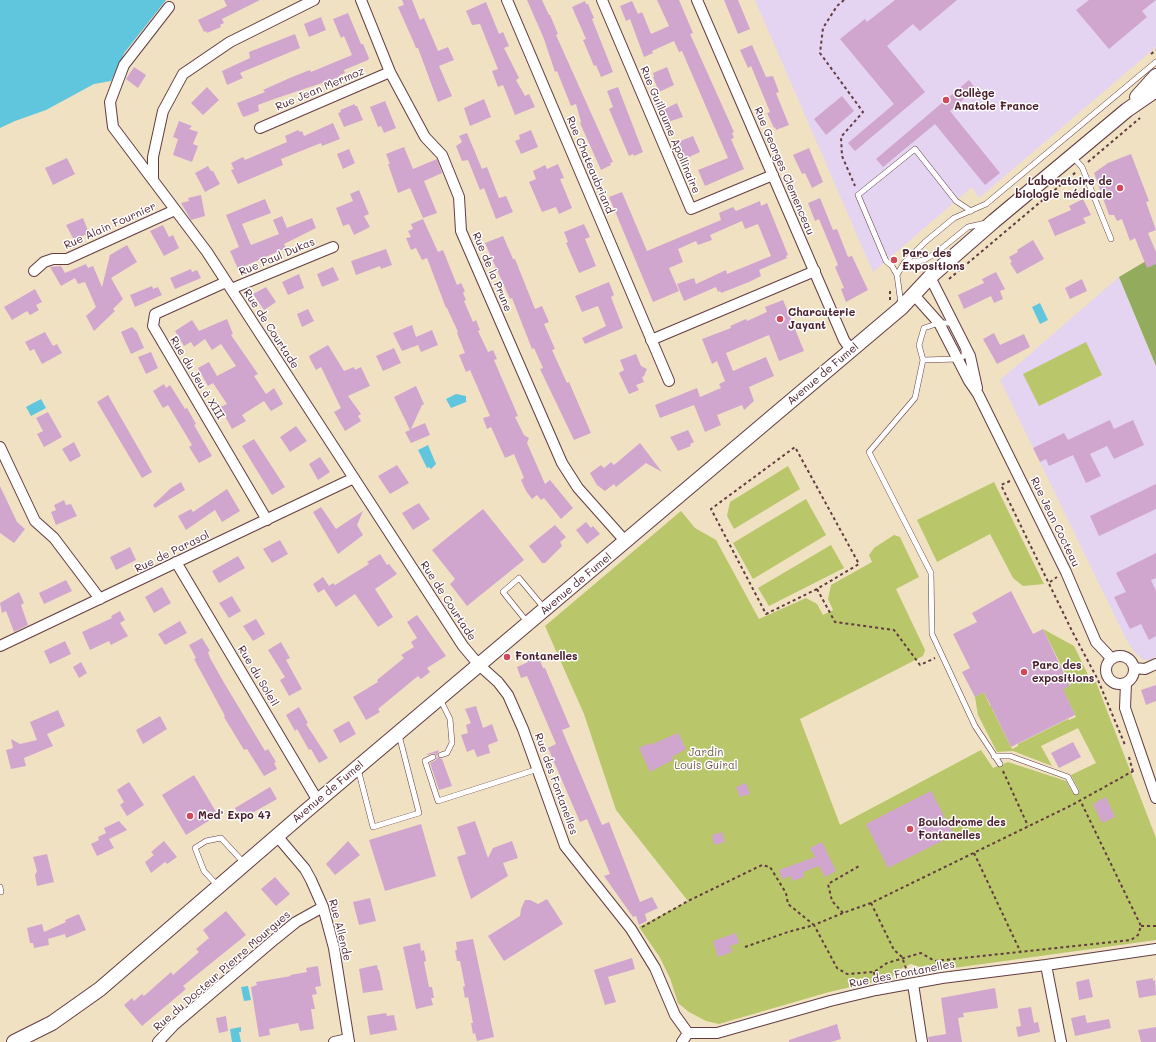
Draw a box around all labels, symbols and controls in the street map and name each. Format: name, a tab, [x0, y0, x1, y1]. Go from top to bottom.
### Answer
street label: Rue Jean Mermoz	[274, 64, 366, 114]
street label: Rue Guillaume Apollinaire	[637, 64, 703, 196]
place label: Collège Anatole France	[954, 87, 1039, 113]
marker: Collège Anatole France	[941, 95, 951, 105]
street label: Rue Georges Clemenceau	[751, 105, 817, 237]
street label: Rue Chateaubriand	[563, 114, 617, 216]
place label: Laboratoire de biologie médicale	[1015, 175, 1112, 201]
marker: Laboratoire de biologie médicale	[1115, 183, 1125, 193]
street label: Rue Alain Fournier	[62, 200, 158, 252]
street label: Rue de la Prune	[469, 230, 515, 314]
street label: Rue Paul Dukas	[237, 235, 317, 279]
place label: Parc des Expositions	[902, 247, 965, 273]
marker: Parc des Expositions	[889, 255, 899, 265]
street label: Rue de Courtade	[240, 287, 302, 371]
place label: Charcuterie Jayant	[788, 306, 855, 332]
marker: Charcuterie Jayant	[775, 314, 785, 324]
street label: Rue du Jeu à XIII	[167, 334, 227, 422]
street label: Avenue de Fumel	[785, 340, 861, 408]
street label: Rue Jean Cocteau	[1028, 475, 1082, 569]
street label: Rue de Parasol	[133, 528, 211, 576]
street label: Avenue de Fumel	[538, 550, 614, 618]
street label: Rue de Courtade	[417, 559, 479, 643]
street label: Rue du Soleil	[235, 643, 281, 709]
place label: Fontanelles	[515, 650, 578, 664]
marker: Fontanelles	[502, 652, 512, 662]
place label: Parc des expositions	[1032, 659, 1094, 685]
marker: Parc des expositions	[1019, 667, 1029, 677]
street label: Rue des Fontanelles	[531, 731, 581, 837]
park label: Jardin Louis Guiral	[674, 746, 738, 772]
street label: Avenue de Fumel	[290, 758, 366, 826]
place label: Med' Expo 47	[198, 809, 271, 823]
marker: Med' Expo 47	[185, 811, 195, 821]
place label: Boulodrome des Fontanelles	[918, 816, 1006, 842]
marker: Boulodrome des Fontanelles	[905, 824, 915, 834]
street label: Rue Allende	[326, 898, 354, 962]
street label: Rue du Docteur Pierre Mourgues	[151, 908, 293, 1034]
street label: Rue des Fontanelles	[848, 957, 956, 991]

